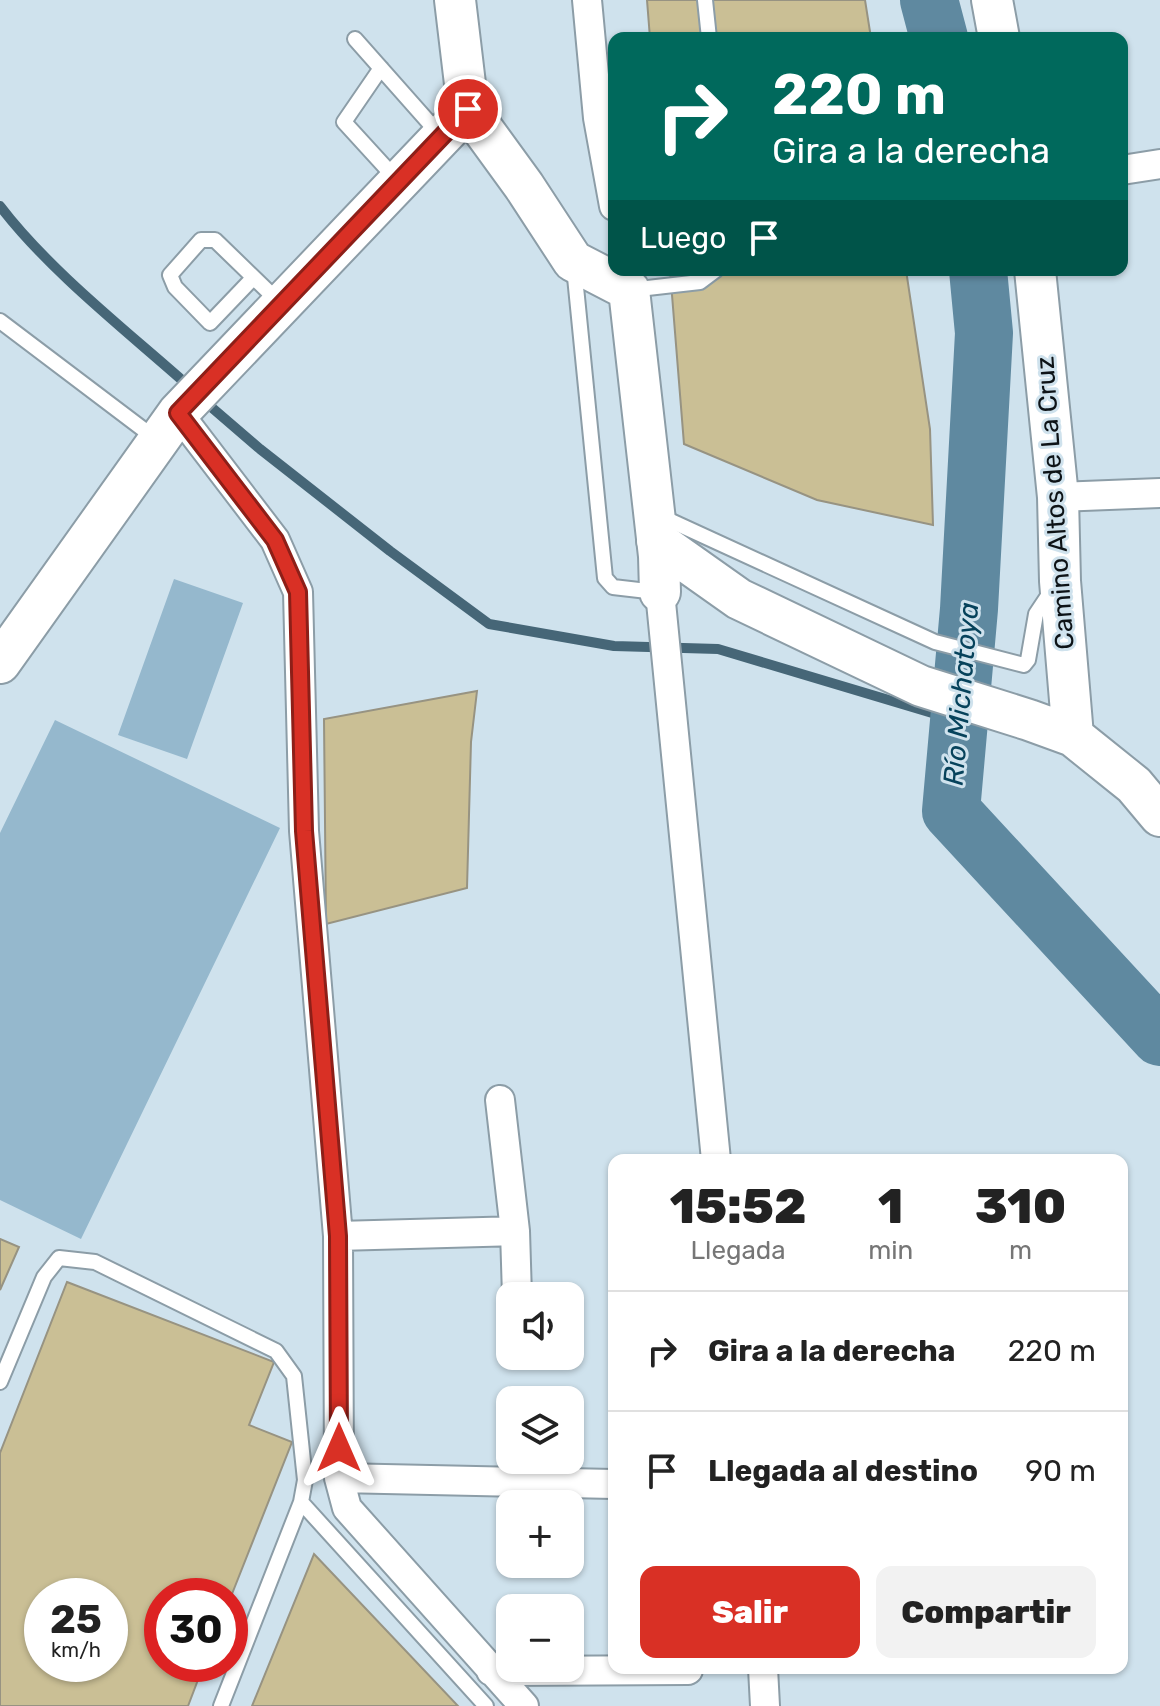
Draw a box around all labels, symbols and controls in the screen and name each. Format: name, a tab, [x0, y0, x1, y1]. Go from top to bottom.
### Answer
text: 220 m	[772, 62, 946, 128]
icon: right	[640, 64, 744, 168]
pin	[434, 75, 502, 143]
icon: arrive	[446, 87, 490, 131]
text: Gira a la derecha	[772, 129, 1050, 172]
icon: arrive	[742, 216, 786, 260]
text: Luego	[640, 220, 726, 256]
street label: Camino Altos de La Cruz	[1029, 355, 1081, 651]
water label: Río Michatoya	[937, 601, 985, 787]
text: 15:52	[670, 1178, 806, 1235]
text: 1	[878, 1178, 903, 1235]
text: 310	[975, 1178, 1066, 1235]
text: Llegada	[690, 1235, 786, 1266]
text: min	[868, 1235, 913, 1266]
text: m	[1009, 1235, 1032, 1266]
map controls	[496, 1282, 584, 1682]
button: sound	[496, 1282, 584, 1370]
icon: right	[640, 1329, 684, 1373]
text: Gira a la derecha	[708, 1333, 955, 1369]
text: 220 m	[1008, 1333, 1096, 1369]
button: layers	[496, 1386, 584, 1474]
position arrow	[297, 1406, 381, 1490]
icon: arrive	[640, 1449, 684, 1493]
text: Llegada al destino	[708, 1453, 978, 1489]
text: 90 m	[1025, 1453, 1096, 1489]
button: +	[496, 1490, 584, 1578]
button: Salir	[640, 1566, 860, 1658]
button: Compartir	[876, 1566, 1096, 1658]
speed limit sign: 30	[144, 1578, 248, 1682]
button: −	[496, 1594, 584, 1682]
text: 25	[50, 1596, 102, 1643]
text: km/h	[51, 1638, 101, 1662]

